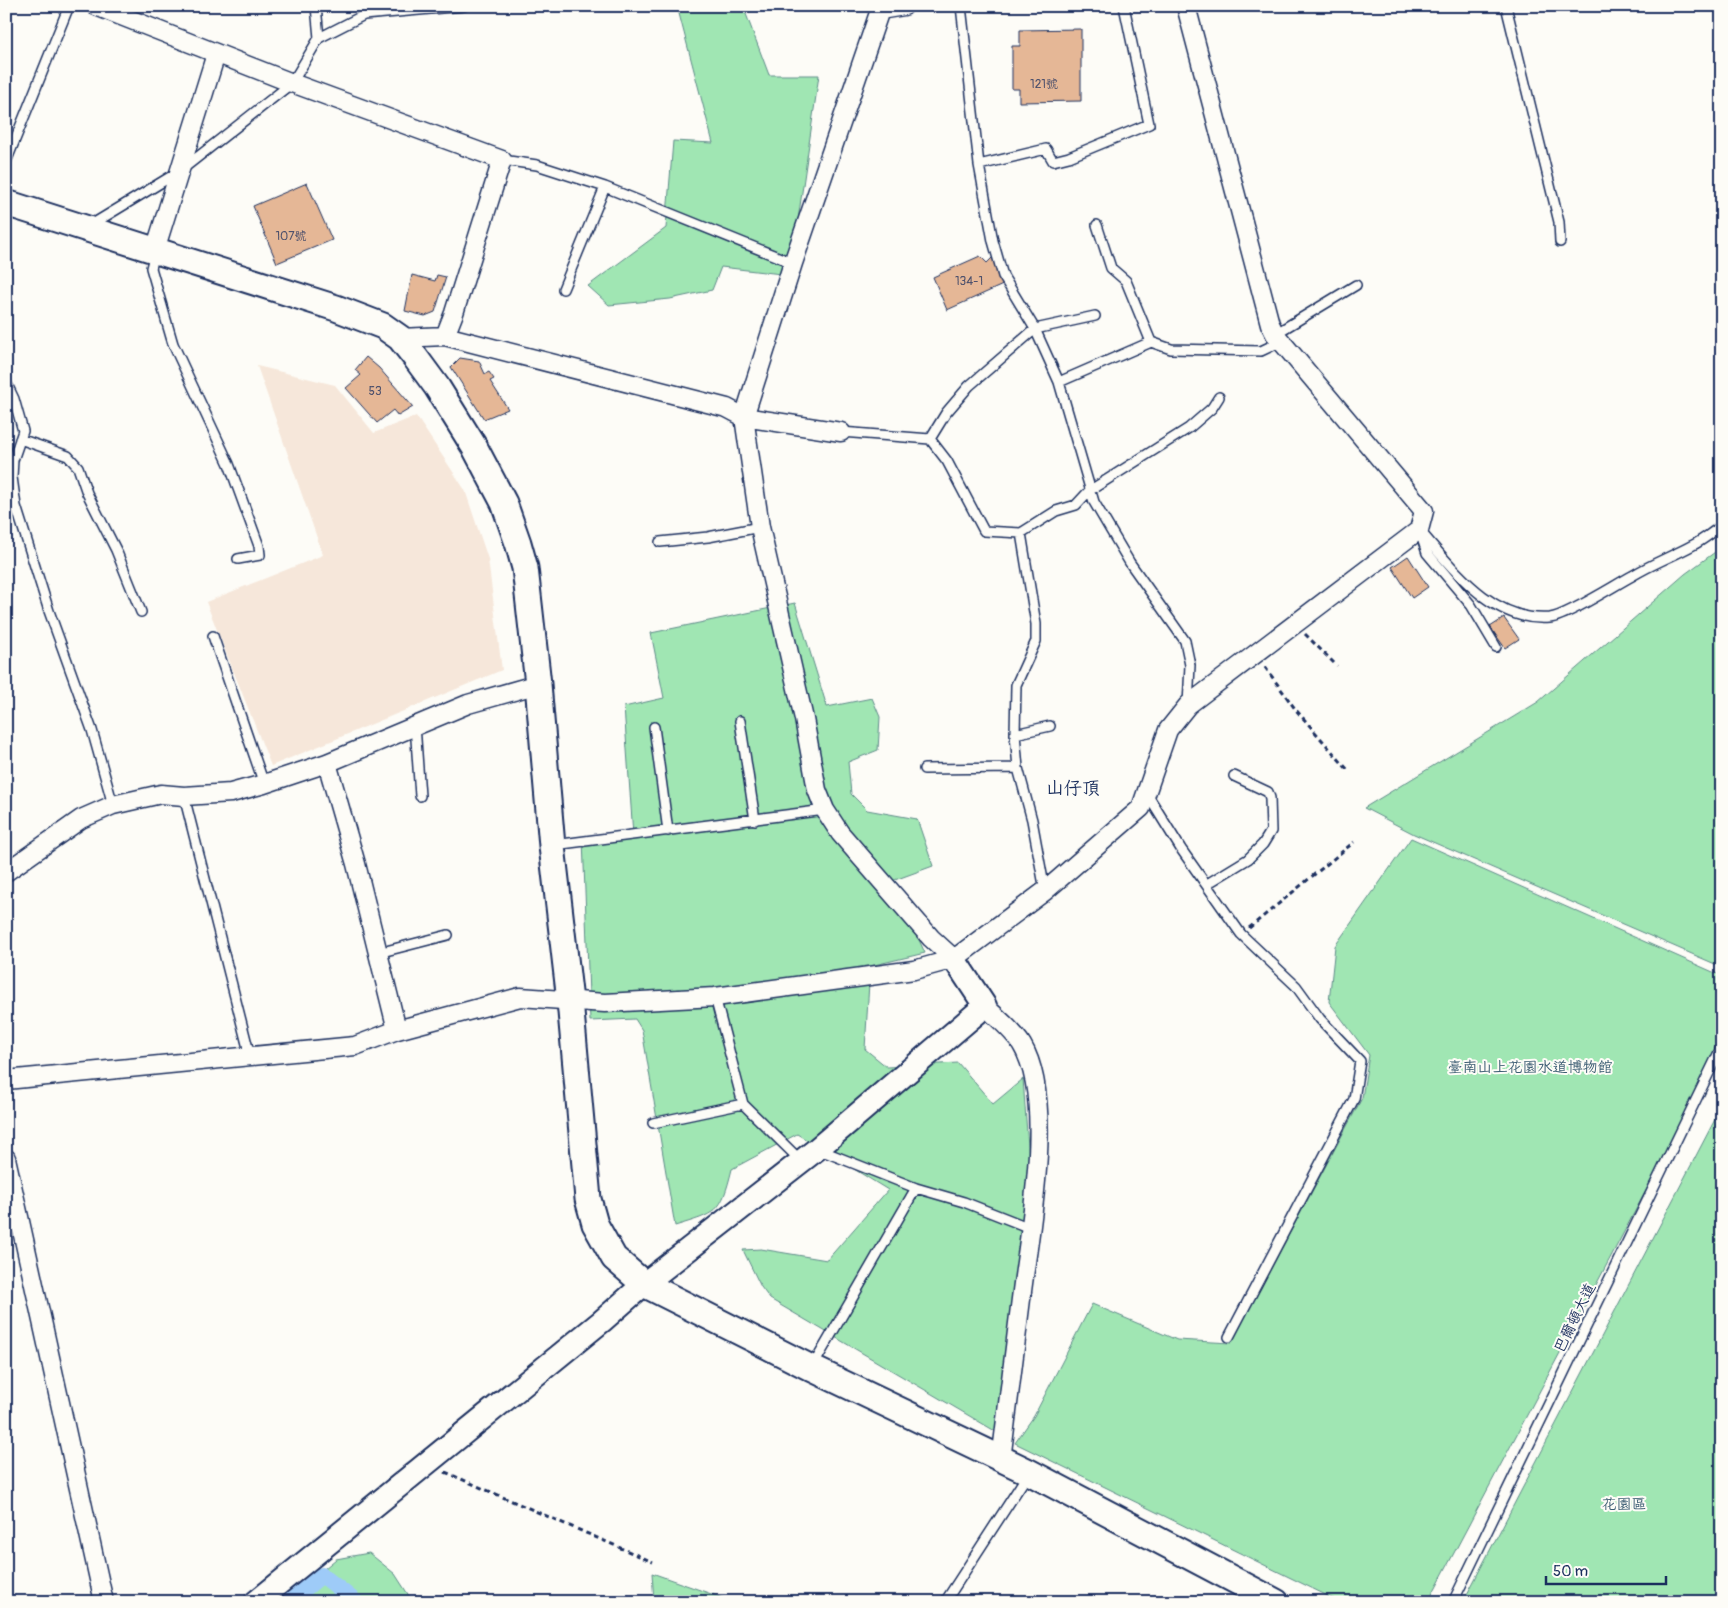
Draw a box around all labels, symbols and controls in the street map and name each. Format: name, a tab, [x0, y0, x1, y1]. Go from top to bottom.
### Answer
house number: 121號	[1030, 77, 1058, 92]
house number: 107號	[275, 229, 307, 244]
house number: 134-1	[955, 274, 983, 289]
house number: 53	[368, 384, 382, 399]
district label: 山仔頂	[1046, 777, 1100, 800]
park label: 臺南山上花園水道博物館	[1447, 1058, 1613, 1077]
street label: 巴爾頓大道	[1550, 1280, 1600, 1356]
park label: 花園區	[1601, 1495, 1647, 1514]
scale bar	[1546, 1553, 1666, 1585]
text: 50 m	[1553, 1562, 1588, 1581]

